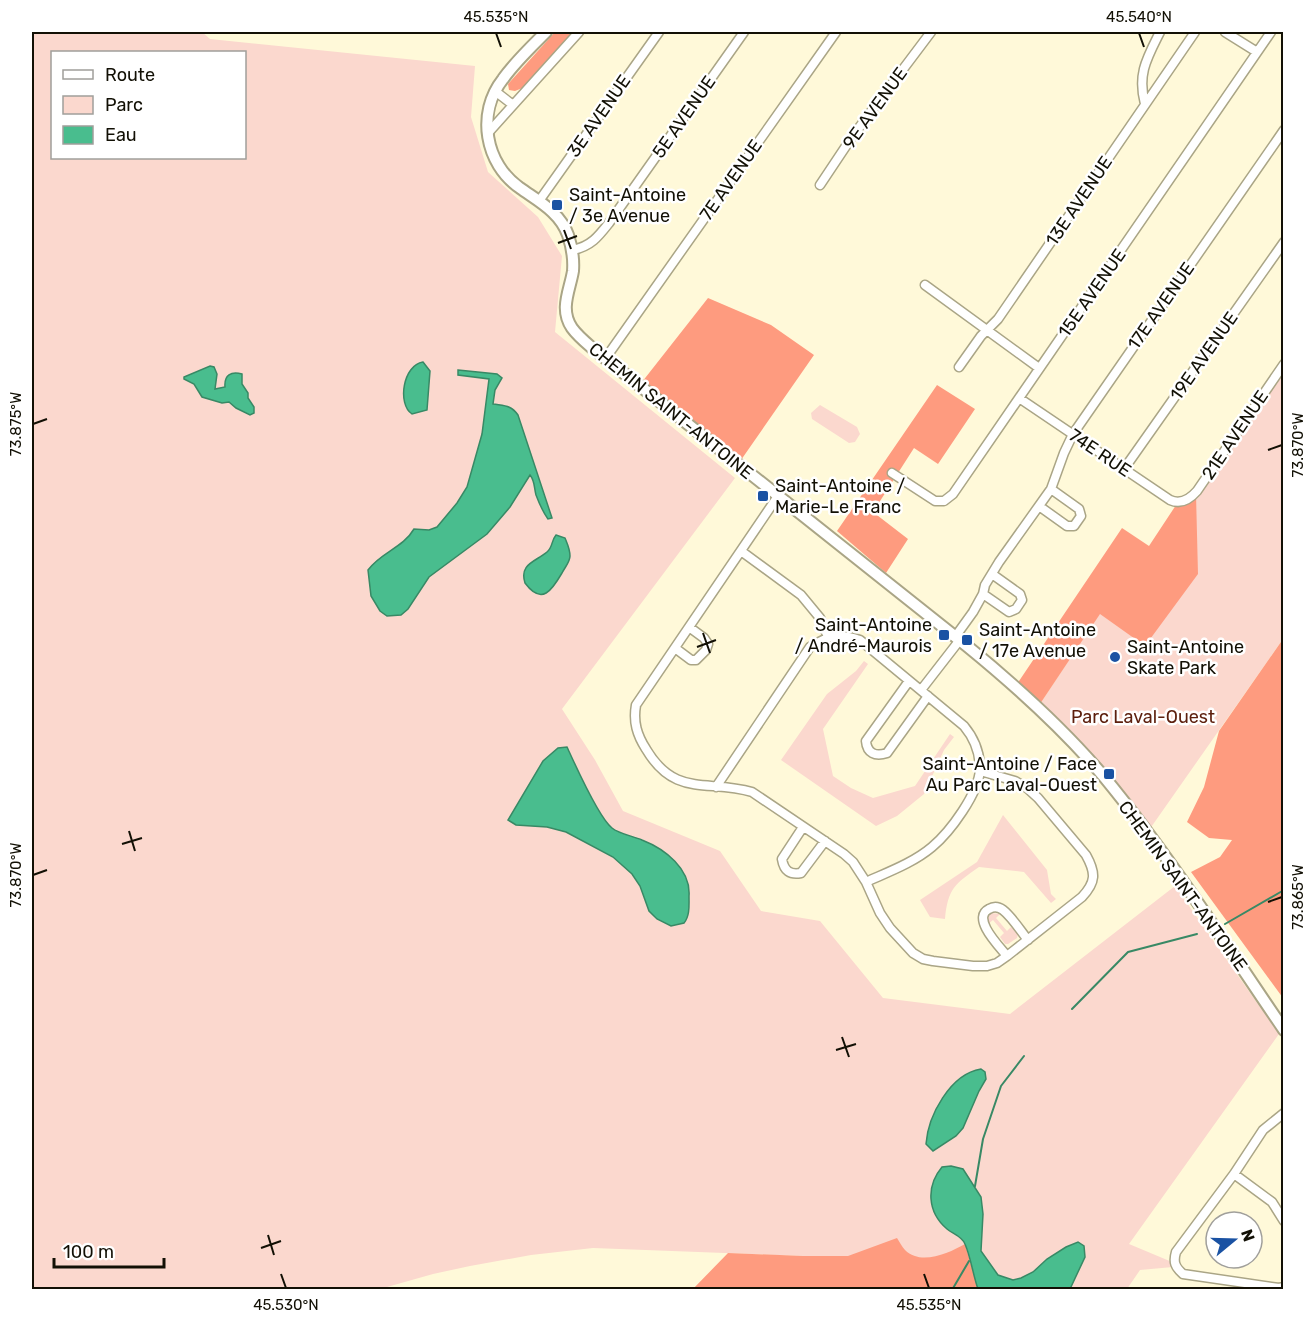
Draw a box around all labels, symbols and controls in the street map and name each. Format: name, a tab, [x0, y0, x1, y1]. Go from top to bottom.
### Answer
text: 45.535°N	[464, 8, 528, 26]
text: 45.540°N	[1106, 8, 1172, 26]
legend	[51, 51, 246, 159]
street label: 9E AVENUE	[838, 63, 912, 153]
text: Route	[105, 64, 155, 86]
street label: 3E AVENUE	[563, 71, 635, 161]
street label: 5E AVENUE	[648, 72, 720, 162]
text: Parc	[105, 94, 143, 116]
text: Eau	[105, 124, 137, 146]
street label: 7E AVENUE	[695, 135, 767, 225]
street label: 13E AVENUE	[1041, 152, 1117, 250]
place label: Saint-Antoine / 3e Avenue	[569, 184, 686, 227]
marker: Saint-Antoine / 3e Avenue	[550, 198, 564, 212]
street label: 15E AVENUE	[1053, 244, 1131, 342]
street label: 17E AVENUE	[1123, 258, 1199, 354]
street label: 19E AVENUE	[1165, 307, 1243, 405]
street label: CHEMIN SAINT-ANTOINE	[584, 338, 758, 484]
street label: 21E AVENUE	[1197, 386, 1273, 484]
text: 73.875°W	[7, 392, 25, 456]
text: 73.870°W	[1289, 413, 1307, 477]
street label: 74E RUE	[1065, 424, 1135, 482]
place label: Saint-Antoine / Marie-Le Franc	[775, 475, 905, 518]
marker: Saint-Antoine / Marie-Le Franc	[756, 489, 770, 503]
place label: Saint-Antoine / André-Maurois	[795, 614, 932, 657]
place label: Saint-Antoine / 17e Avenue	[979, 619, 1096, 662]
marker: Saint-Antoine / André-Maurois	[937, 628, 951, 642]
marker: Saint-Antoine / 17e Avenue	[960, 633, 974, 647]
place label: Saint-Antoine Skate Park	[1127, 636, 1244, 679]
marker: Saint-Antoine Skate Park	[1108, 650, 1122, 664]
park label: Parc Laval-Ouest	[1071, 706, 1215, 728]
place label: Saint-Antoine / Face Au Parc Laval-Ouest	[923, 753, 1097, 796]
marker: Saint-Antoine / Face Au Parc Laval-Ouest	[1102, 767, 1116, 781]
street label: CHEMIN SAINT-ANTOINE	[1114, 797, 1252, 975]
text: 73.870°W	[7, 843, 25, 907]
text: 73.865°W	[1289, 864, 1307, 930]
north arrow	[1204, 1210, 1264, 1270]
text: N	[1237, 1227, 1259, 1244]
scale bar	[54, 1231, 164, 1269]
text: 100 m	[63, 1241, 114, 1263]
text: 45.530°N	[253, 1296, 319, 1314]
text: 45.535°N	[897, 1296, 961, 1314]

